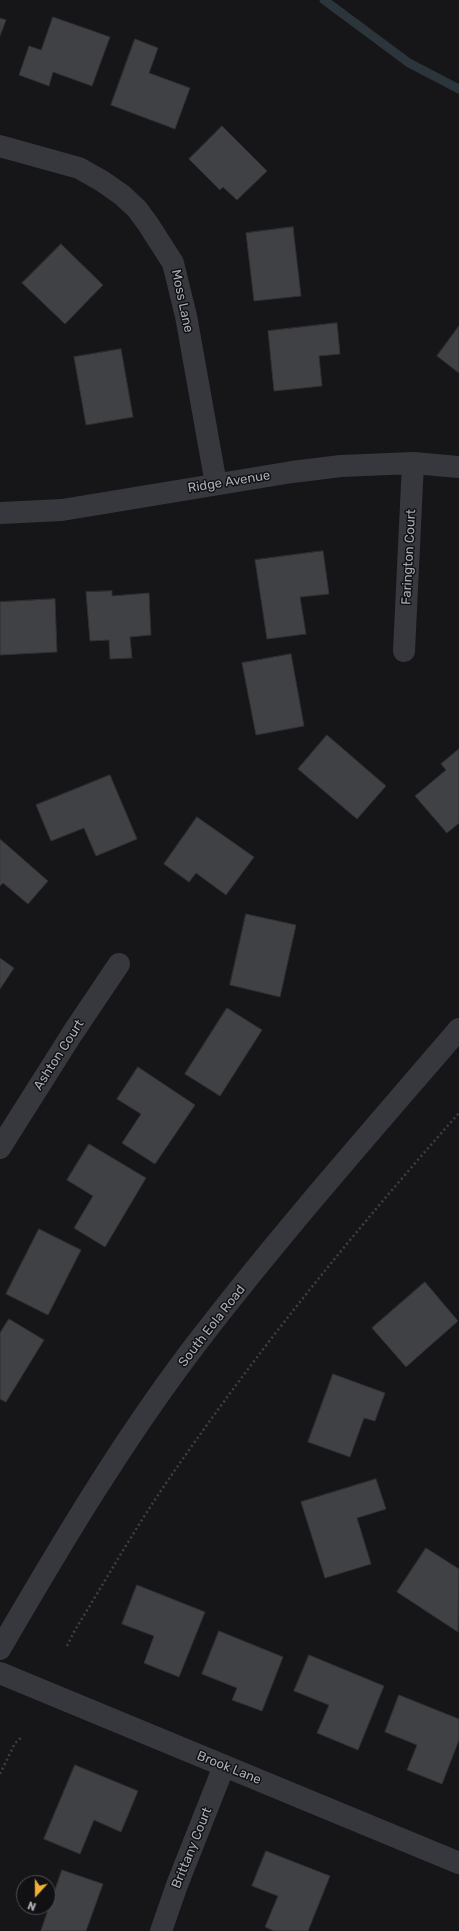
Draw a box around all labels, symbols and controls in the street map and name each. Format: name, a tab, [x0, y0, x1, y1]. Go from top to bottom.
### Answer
street label: Moss Lane	[168, 268, 196, 334]
street label: Ridge Avenue	[187, 468, 271, 496]
street label: Farington Court	[399, 509, 419, 605]
street label: Ashton Court	[30, 1017, 88, 1093]
street label: South Eola Road	[175, 1282, 249, 1370]
street label: Brook Lane	[195, 1748, 263, 1788]
street label: Brittany Court	[169, 1805, 215, 1891]
north arrow	[16, 1875, 56, 1915]
text: N	[26, 1898, 38, 1913]

